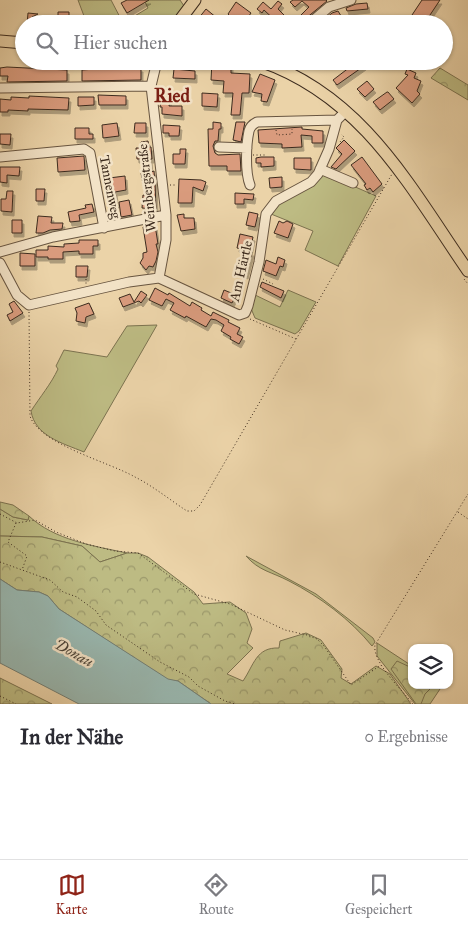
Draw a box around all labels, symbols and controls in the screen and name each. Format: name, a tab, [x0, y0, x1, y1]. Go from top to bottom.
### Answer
search box	[15, 15, 453, 70]
icon: search	[33, 29, 61, 57]
text: Hier suchen	[73, 31, 167, 54]
district label: Ried	[154, 84, 190, 107]
street label: Weinbergstraße	[134, 143, 160, 233]
street label: Tannenweg	[96, 154, 125, 221]
street label: Am Härtle	[226, 239, 256, 304]
water label: Donau	[52, 635, 97, 671]
map controls	[408, 644, 453, 689]
button: layers	[408, 644, 453, 689]
text: In der Nähe	[20, 724, 123, 750]
text: 0 Ergebnisse	[365, 727, 448, 746]
tab: Karte	[56, 871, 87, 918]
tab: Route	[199, 871, 234, 918]
tab: Gespeichert	[345, 871, 412, 918]

